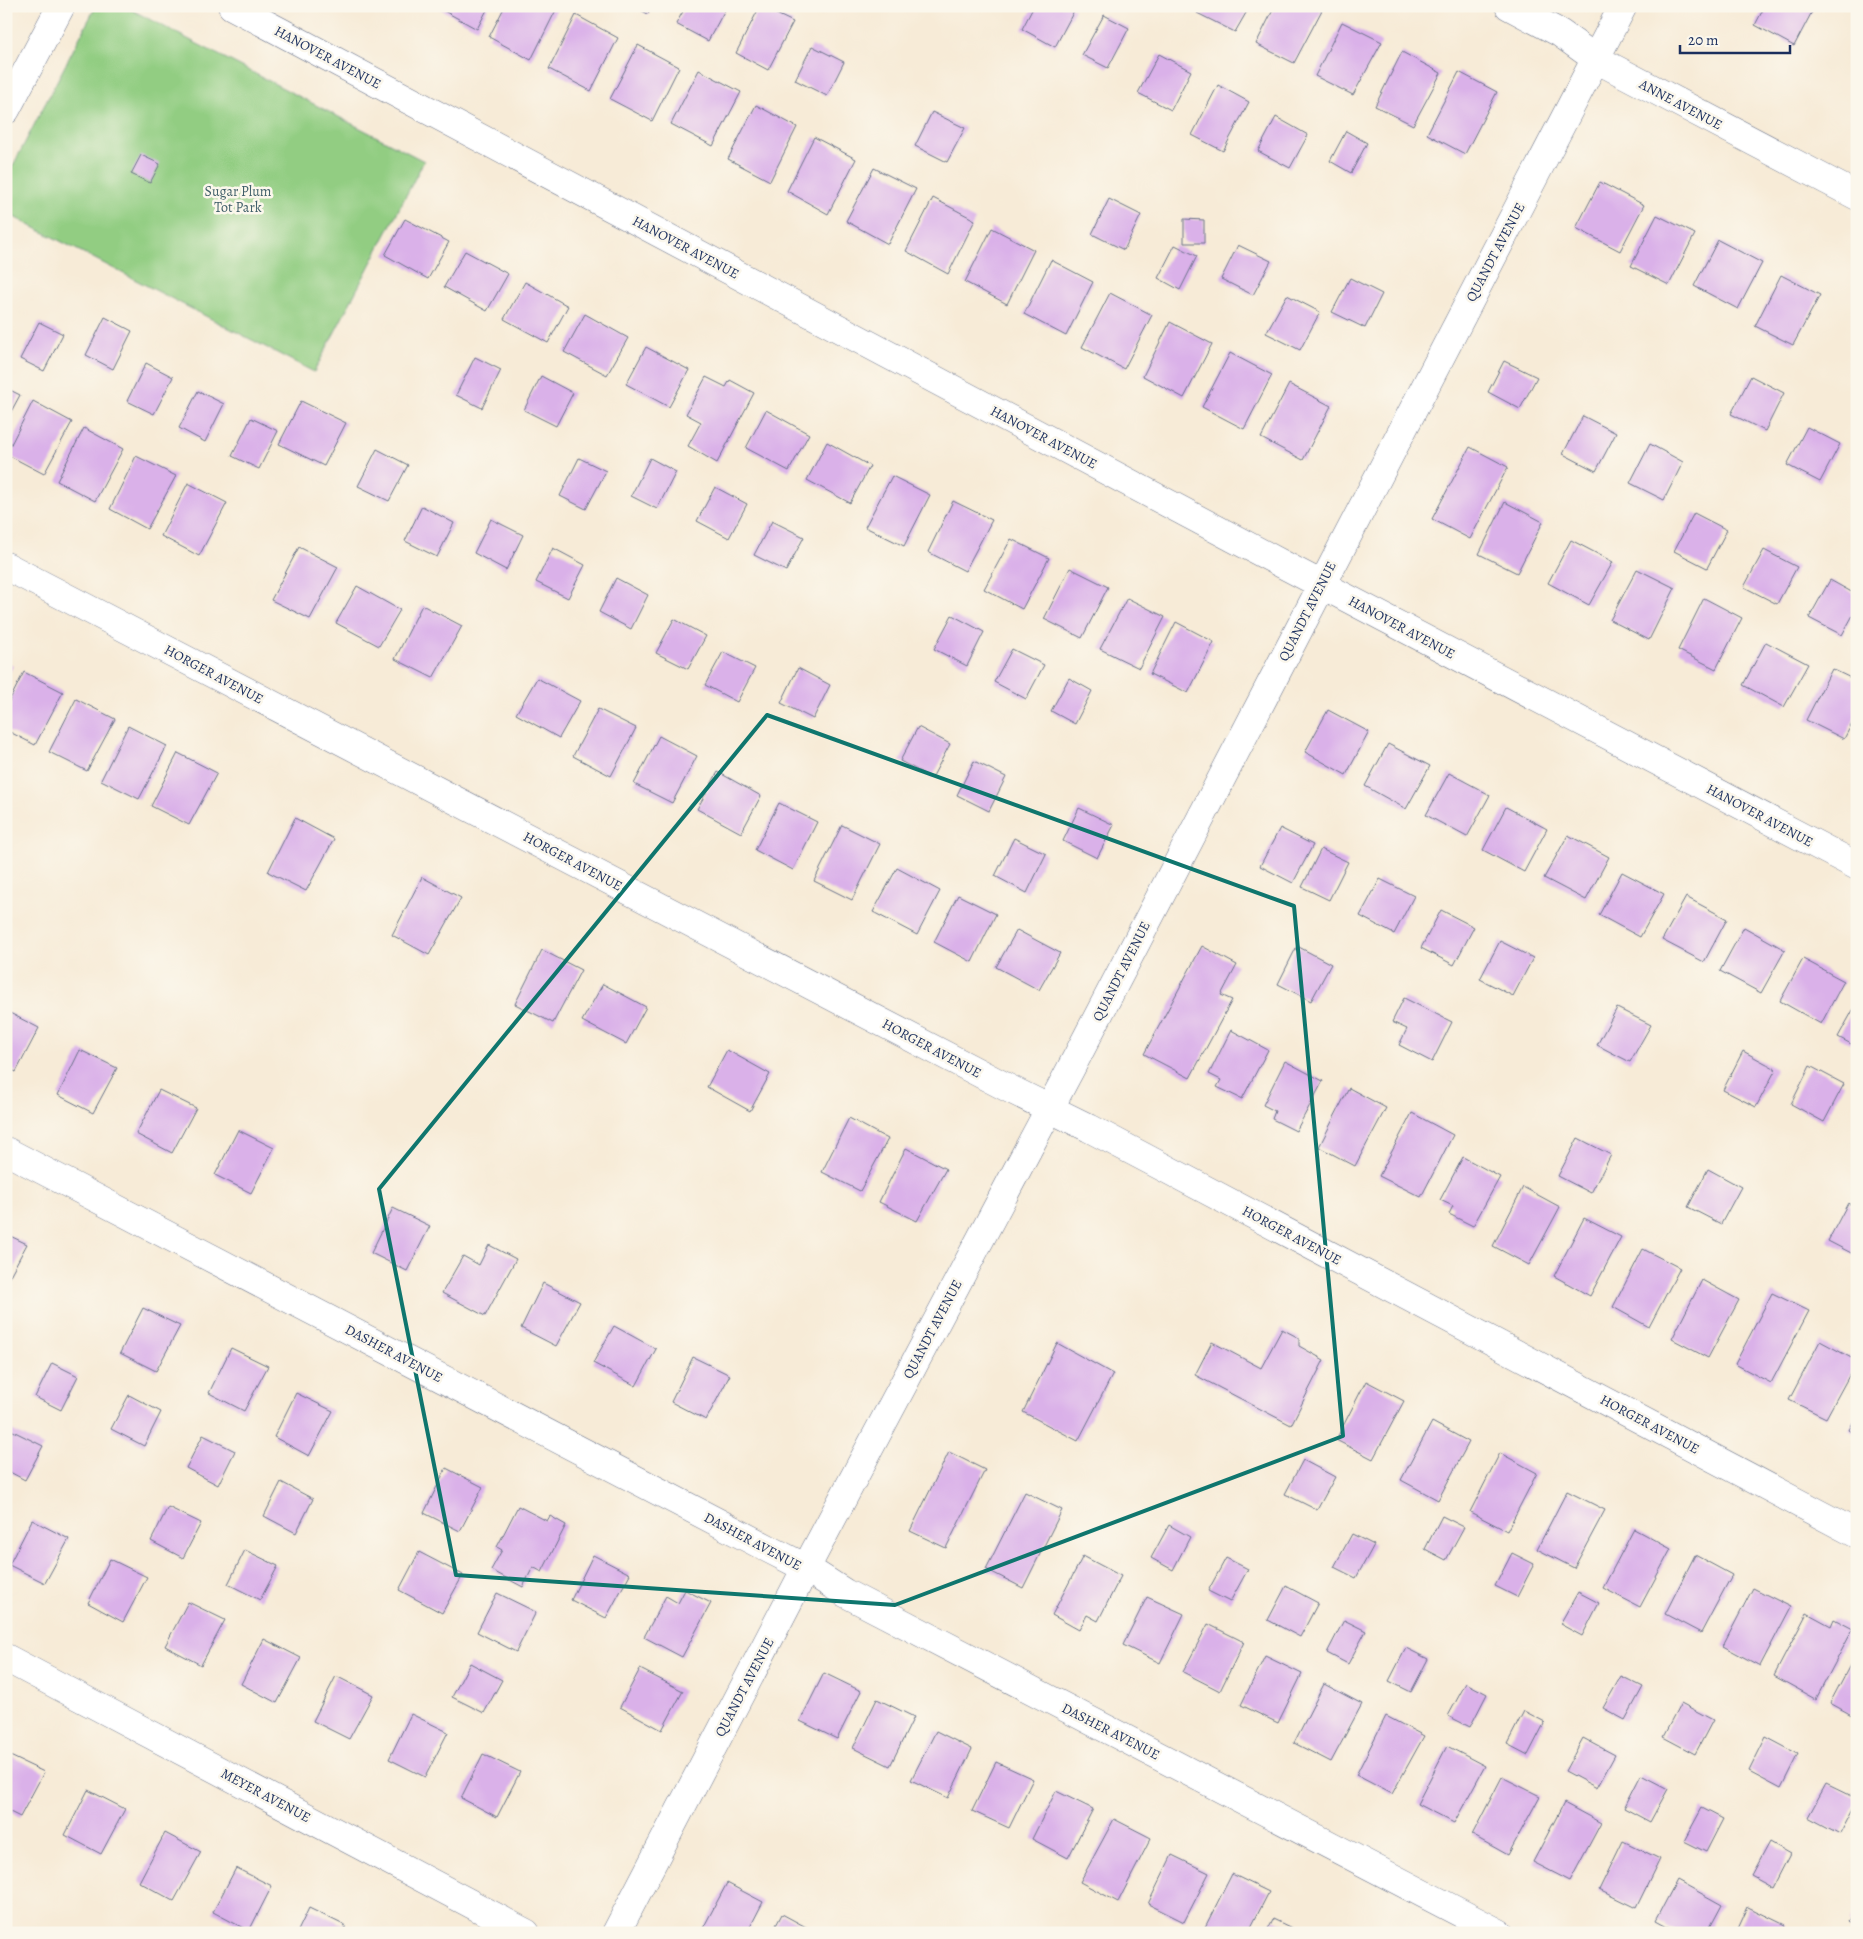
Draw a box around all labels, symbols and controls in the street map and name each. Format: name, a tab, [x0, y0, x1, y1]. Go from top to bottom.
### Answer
street label: HANOVER AVENUE	[271, 21, 384, 94]
scale bar	[1680, 22, 1790, 54]
text: 20 m	[1688, 30, 1719, 50]
street label: ANNE AVENUE	[1635, 74, 1726, 134]
park label: Sugar Plum Tot Park	[205, 182, 272, 217]
street label: QUANDT AVENUE	[1461, 199, 1530, 305]
street label: HANOVER AVENUE	[629, 211, 742, 284]
street label: HANOVER AVENUE	[987, 401, 1100, 474]
street label: QUANDT AVENUE	[1274, 558, 1341, 664]
street label: HANOVER AVENUE	[1345, 591, 1458, 664]
street label: HORGER AVENUE	[161, 640, 267, 709]
street label: HANOVER AVENUE	[1703, 779, 1816, 852]
street label: HORGER AVENUE	[520, 827, 626, 896]
street label: QUANDT AVENUE	[1088, 918, 1155, 1024]
street label: HORGER AVENUE	[879, 1014, 985, 1083]
street label: HORGER AVENUE	[1239, 1201, 1345, 1270]
street label: QUANDT AVENUE	[898, 1276, 967, 1382]
street label: DASHER AVENUE	[342, 1320, 446, 1387]
street label: HORGER AVENUE	[1597, 1390, 1703, 1459]
street label: DASHER AVENUE	[701, 1508, 805, 1575]
street label: QUANDT AVENUE	[710, 1634, 779, 1740]
street label: DASHER AVENUE	[1058, 1699, 1163, 1764]
street label: MEYER AVENUE	[218, 1764, 314, 1827]

